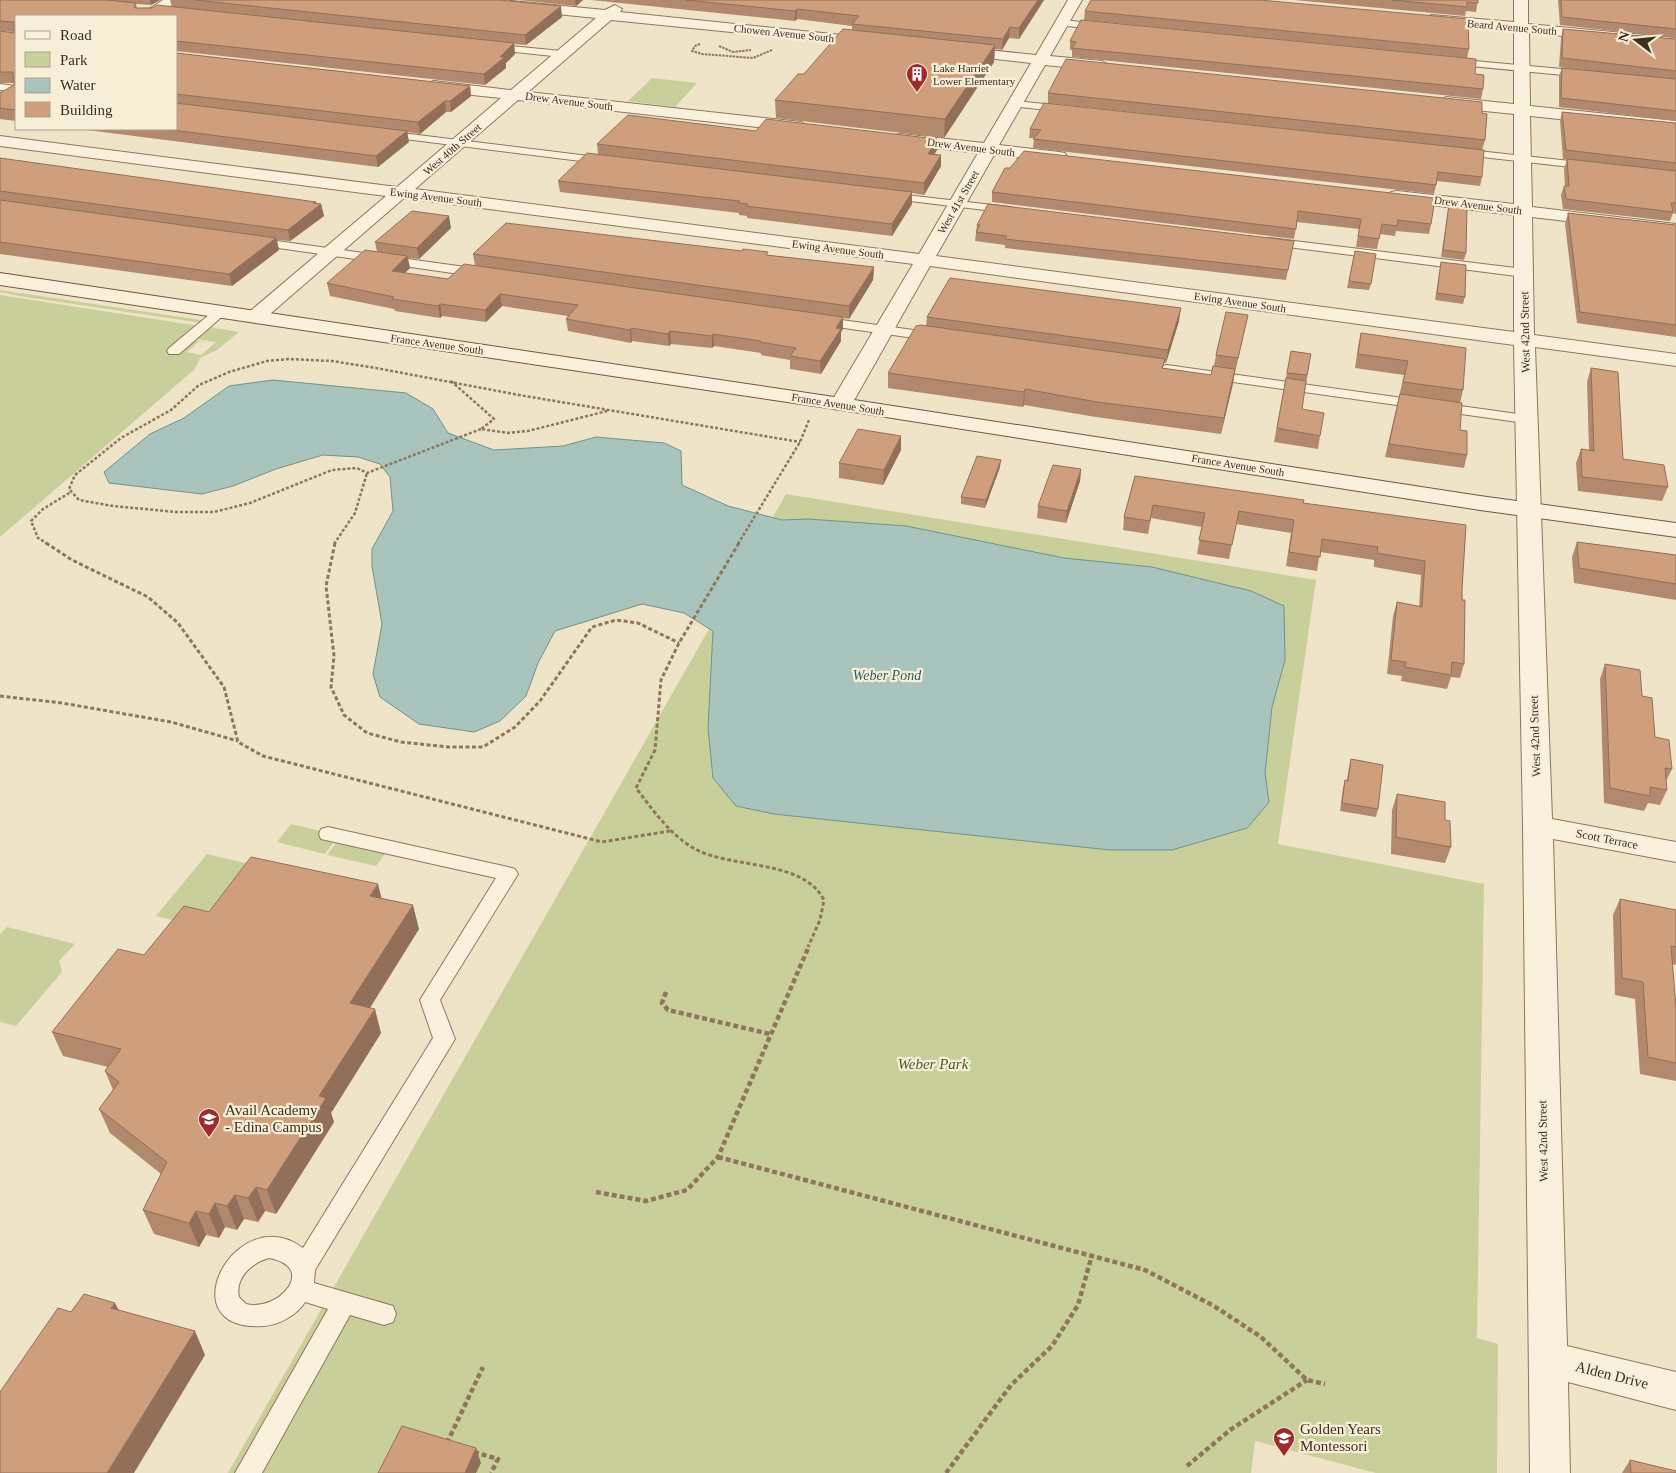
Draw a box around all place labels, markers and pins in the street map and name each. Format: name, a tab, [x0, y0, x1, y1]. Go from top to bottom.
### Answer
building icon: Lake Harriet Lower Elementary	[905, 62, 929, 93]
place label: Lake Harriet Lower Elementary	[933, 62, 1016, 87]
place label: Avail Academy - Edina Campus	[225, 1102, 322, 1135]
school or university icon: Avail Academy - Edina Campus	[197, 1107, 221, 1138]
place label: Golden Years Montessori	[1300, 1421, 1381, 1454]
school or university icon: Golden Years Montessori	[1272, 1426, 1296, 1457]

